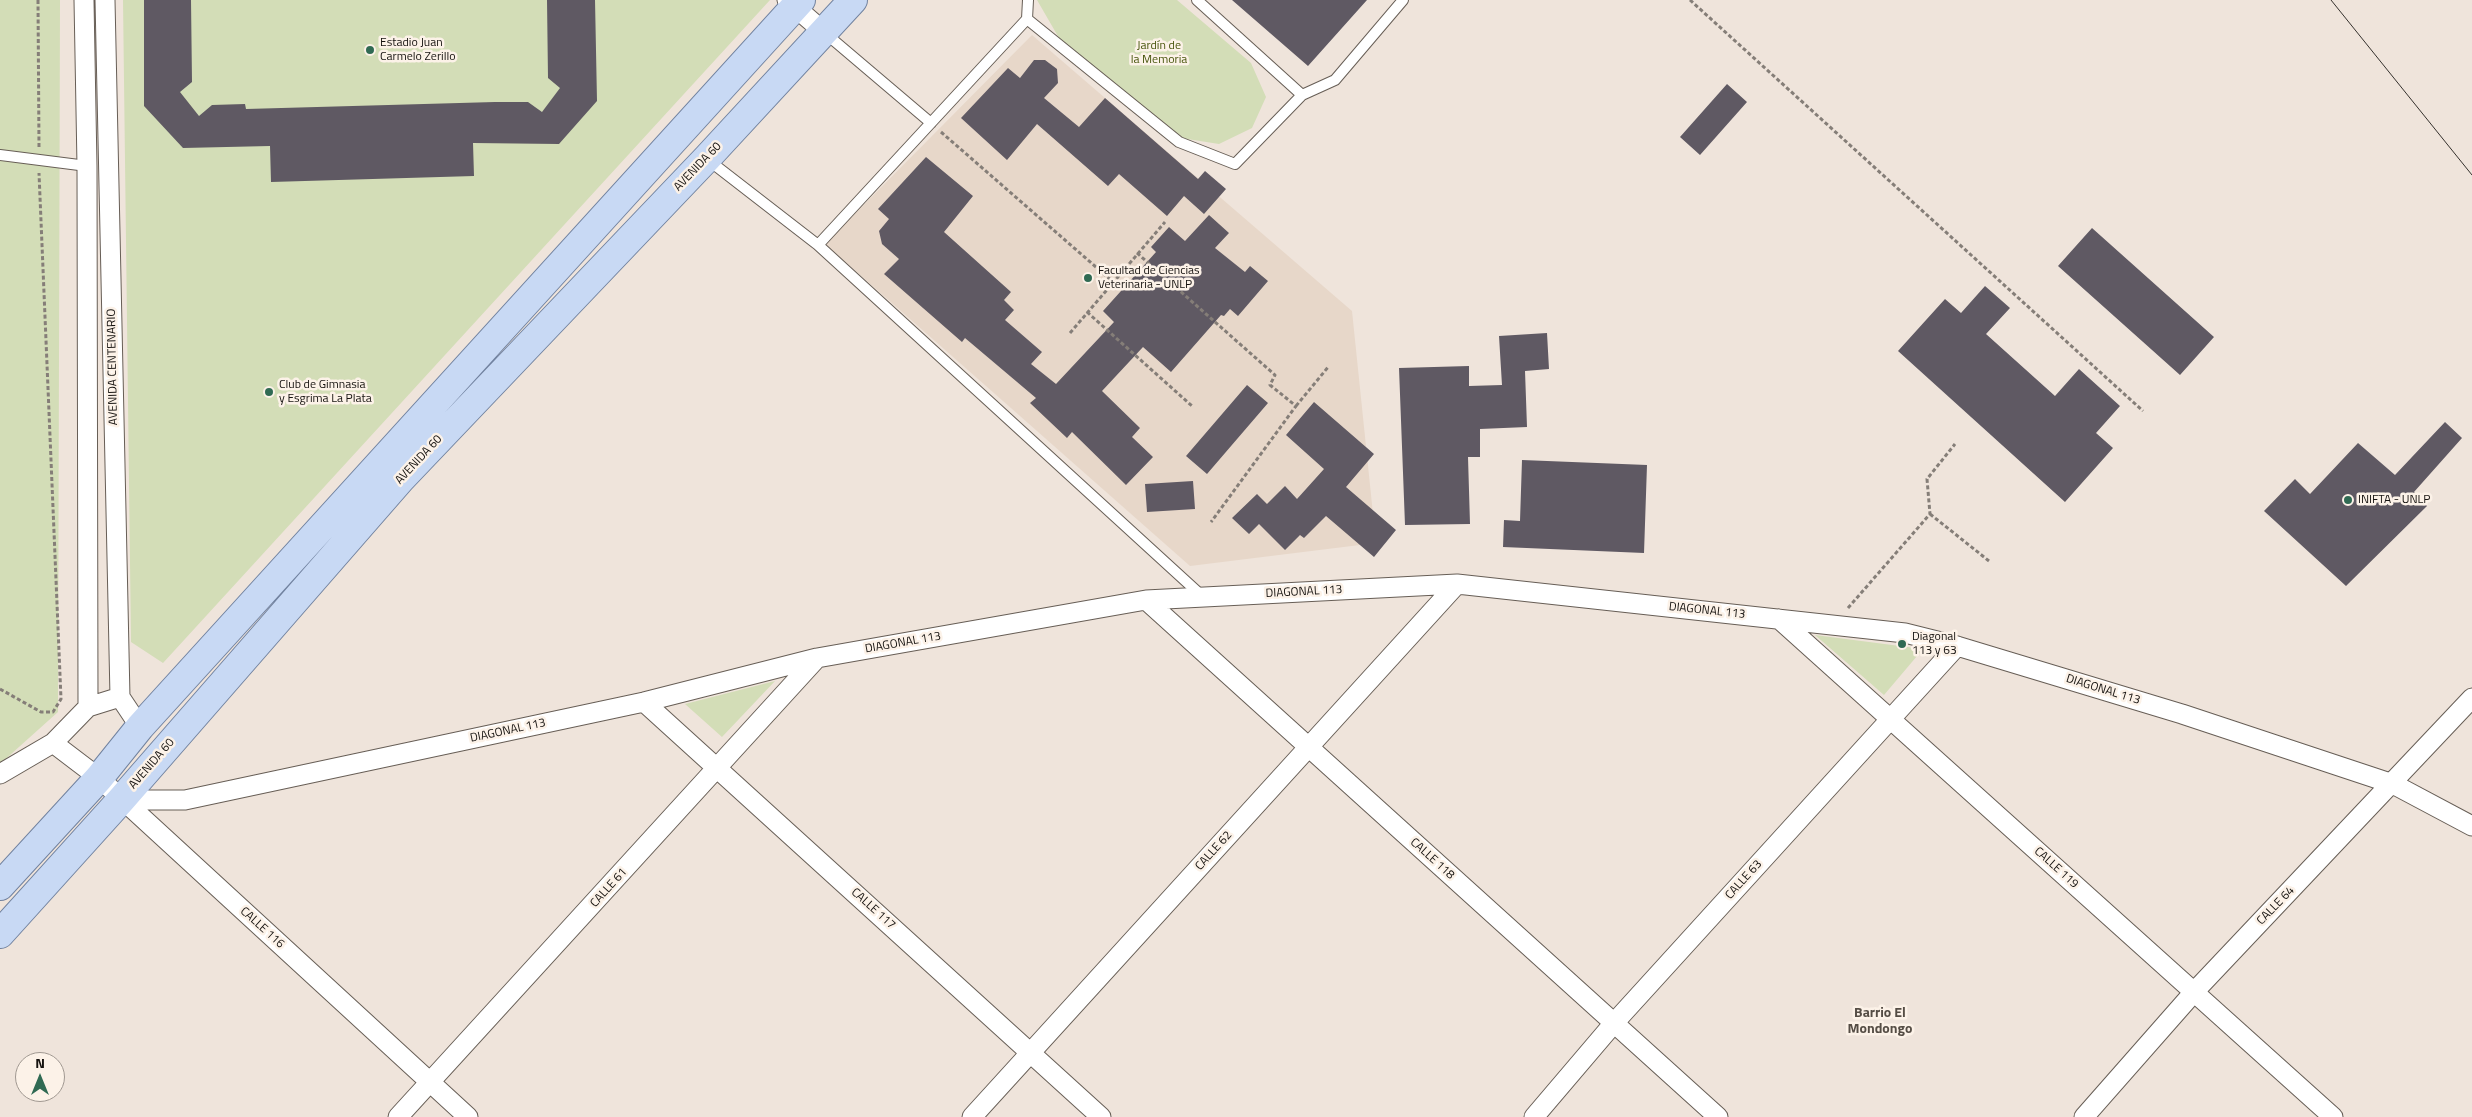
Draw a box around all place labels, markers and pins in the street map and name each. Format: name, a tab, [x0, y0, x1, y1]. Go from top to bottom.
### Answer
place label: Estadio Juan Carmelo Zerillo	[380, 36, 456, 64]
marker: Estadio Juan Carmelo Zerillo	[364, 44, 376, 56]
place label: Facultad de Ciencias Veterinaria - UNLP	[1098, 264, 1200, 292]
marker: Facultad de Ciencias Veterinaria - UNLP	[1082, 272, 1094, 284]
place label: Club de Gimnasia y Esgrima La Plata	[279, 378, 372, 406]
marker: Club de Gimnasia y Esgrima La Plata	[263, 386, 275, 398]
place label: INIFTA - UNLP	[2358, 493, 2430, 507]
marker: INIFTA - UNLP	[2342, 494, 2354, 506]
place label: Diagonal 113 y 63	[1912, 630, 1957, 658]
marker: Diagonal 113 y 63	[1896, 638, 1908, 650]

